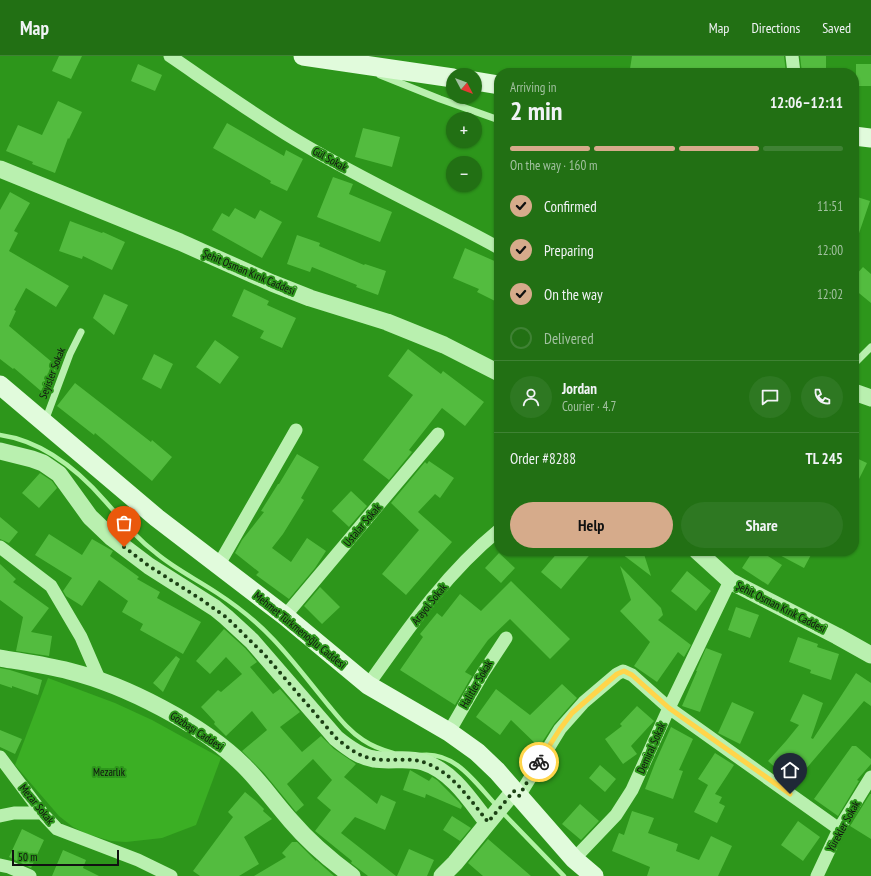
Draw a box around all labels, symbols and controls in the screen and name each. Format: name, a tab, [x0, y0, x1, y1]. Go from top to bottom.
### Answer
text: Map	[20, 16, 49, 40]
text: Map	[709, 19, 729, 37]
text: Directions	[751, 19, 800, 37]
text: Saved	[822, 19, 851, 37]
north arrow	[446, 68, 482, 104]
map controls	[446, 68, 482, 192]
text: Arriving in	[510, 79, 557, 96]
text: 12:06–12:11	[770, 93, 843, 112]
text: 2 min	[510, 94, 563, 127]
button: +	[446, 112, 482, 148]
street label: Gül Sokak	[310, 144, 350, 175]
button: −	[446, 156, 482, 192]
text: On the way · 160 m	[510, 157, 597, 174]
icon: check	[510, 195, 532, 217]
text: Confirmed	[544, 197, 597, 216]
text: 11:51	[817, 198, 843, 215]
icon: check	[510, 239, 532, 261]
text: Preparing	[544, 241, 594, 260]
text: 12:00	[817, 242, 843, 259]
street label: Şehit Osman Kırık Caddesi	[201, 246, 297, 298]
icon: check	[510, 283, 532, 305]
text: On the way	[544, 285, 603, 304]
text: 12:02	[817, 286, 843, 303]
text: Delivered	[544, 329, 594, 348]
street label: Seyisler Sokak	[36, 345, 69, 401]
button: person	[510, 376, 552, 418]
button: chat	[749, 376, 791, 418]
button: phone	[801, 376, 843, 418]
text: Jordan	[562, 379, 597, 398]
text: Courier · 4.7	[562, 398, 616, 415]
text: Order #8288	[510, 449, 576, 468]
text: TL 245	[806, 449, 843, 468]
street label: Ustalar Sokak	[340, 500, 384, 549]
button: Help	[510, 502, 673, 548]
button: Share	[681, 502, 843, 548]
pin	[107, 506, 141, 547]
icon: bag	[113, 512, 135, 534]
street label: Şehit Osman Kırık Caddesi	[734, 578, 828, 636]
street label: Arayol Sokak	[408, 580, 450, 627]
street label: Mehmet Türkmenoğlu Caddesi	[251, 588, 349, 672]
street label: Halitler Sokak	[457, 657, 496, 711]
street label: Gözbaşı Caddesi	[168, 708, 226, 754]
street label: Demiral Sokak	[634, 720, 669, 776]
courier	[519, 742, 559, 782]
icon: bike	[528, 751, 550, 773]
pin	[773, 753, 807, 794]
icon: home	[779, 759, 801, 781]
park label: Mezarlık	[93, 765, 126, 779]
street label: Mezar Sokak	[17, 781, 58, 827]
street label: Yürekler Sokak	[823, 798, 863, 854]
scale bar	[12, 848, 119, 867]
text: 50 m	[18, 850, 37, 864]

